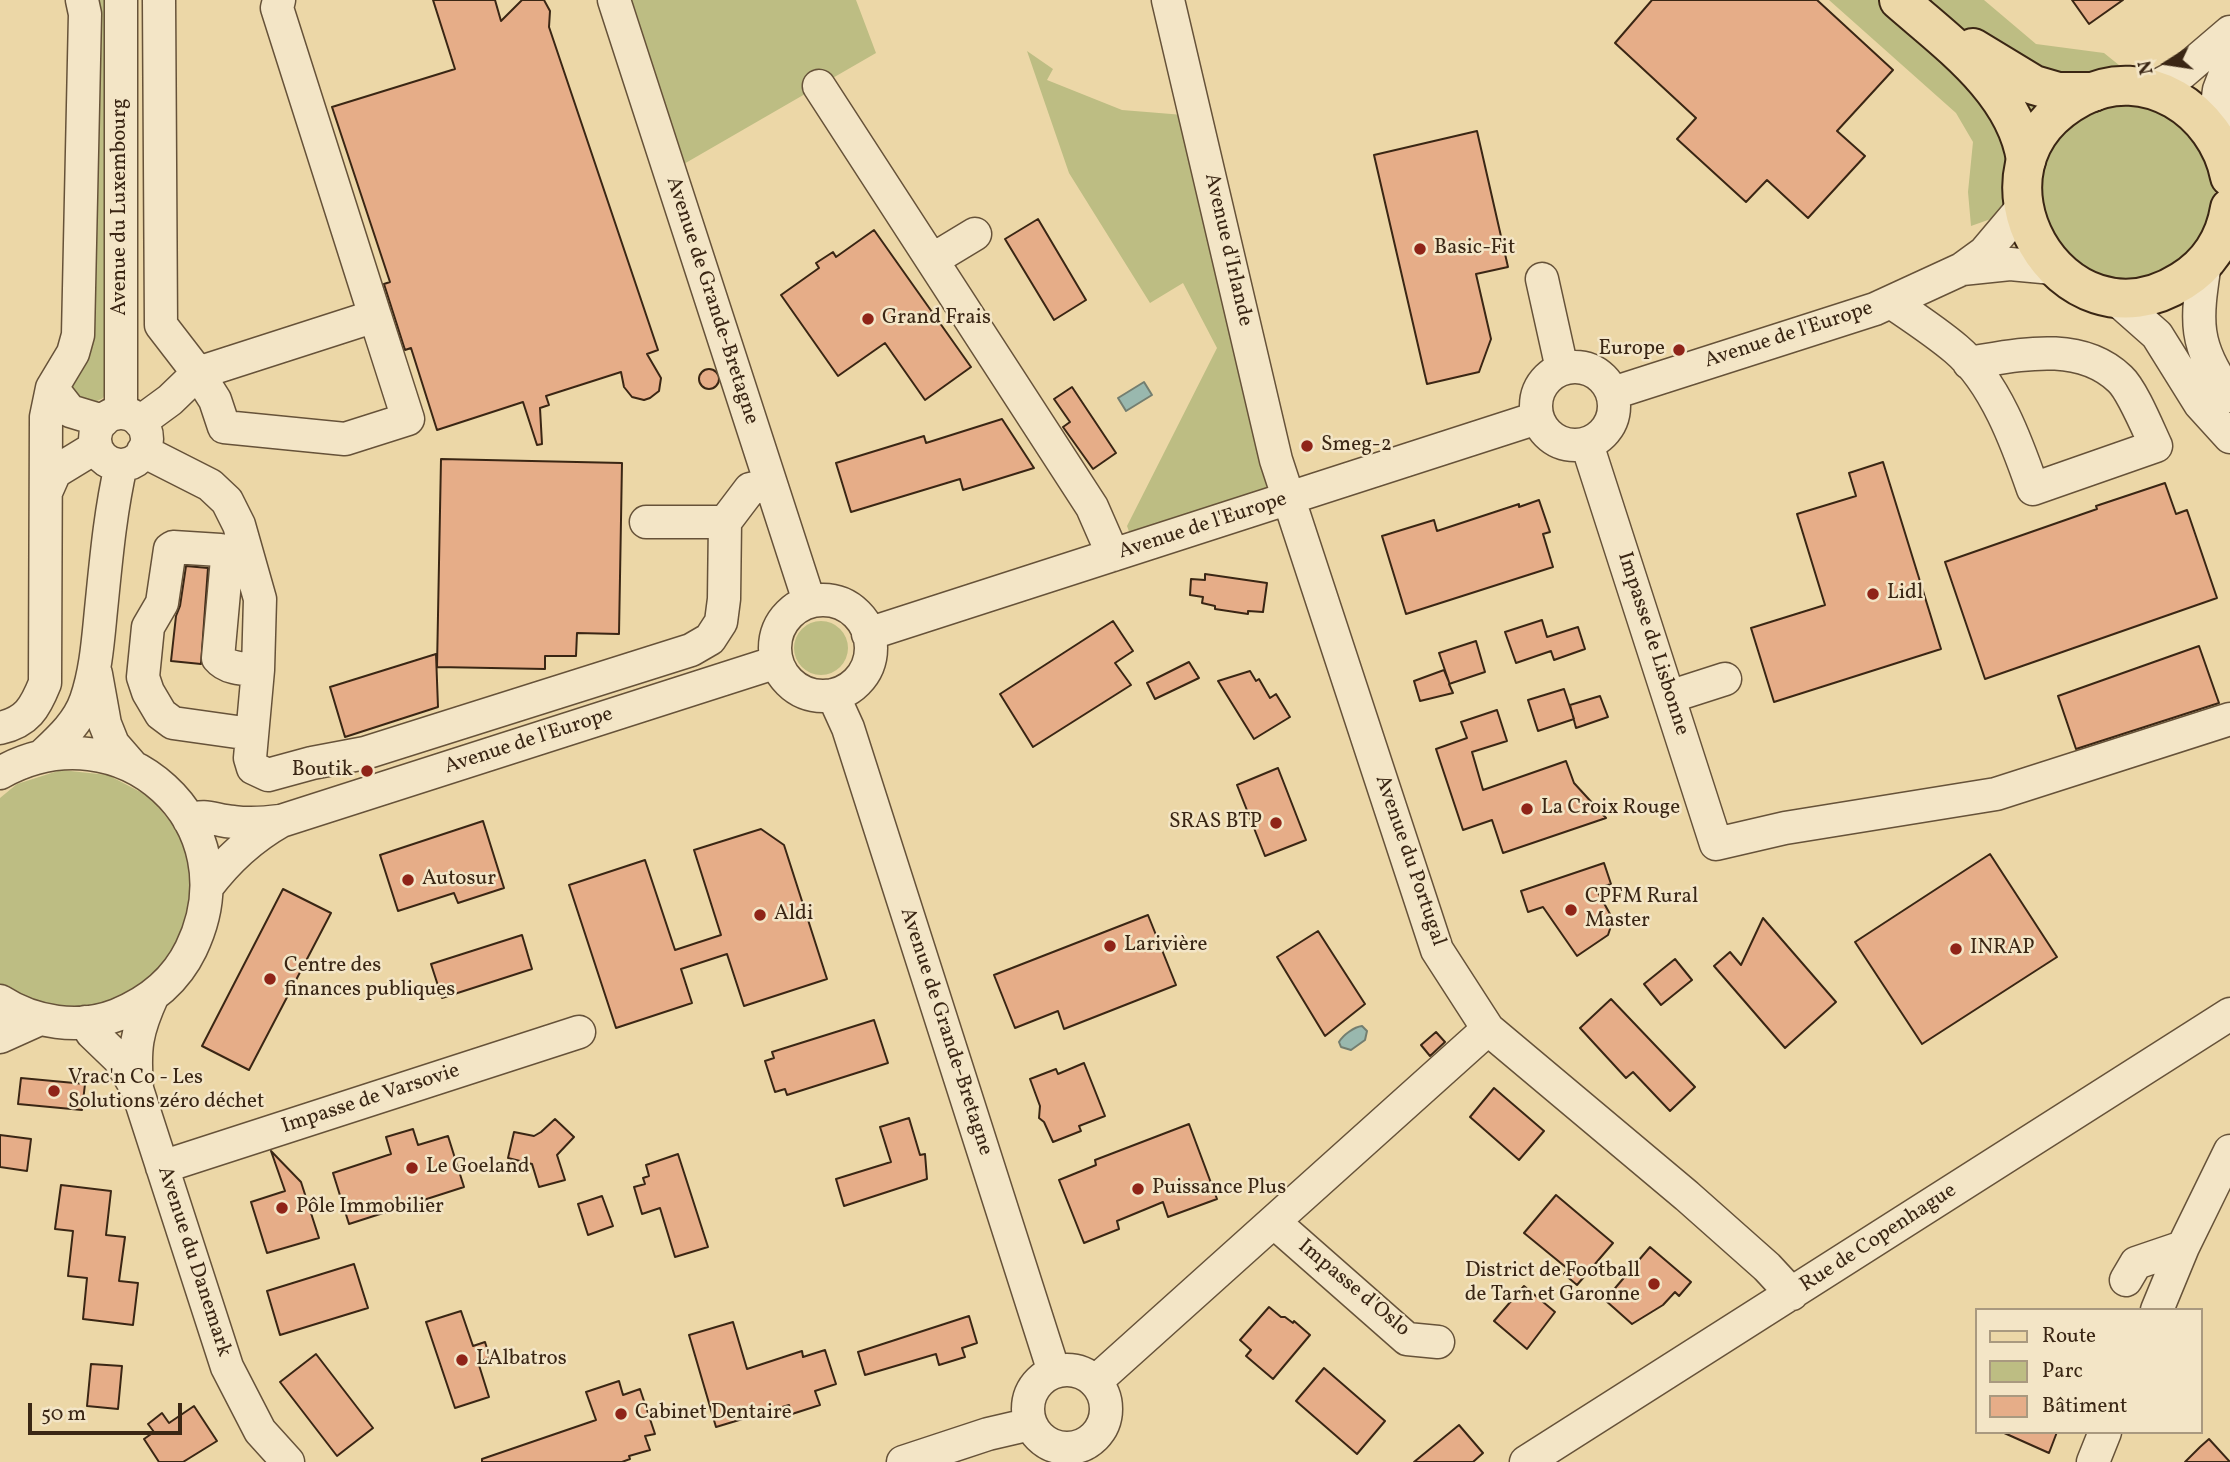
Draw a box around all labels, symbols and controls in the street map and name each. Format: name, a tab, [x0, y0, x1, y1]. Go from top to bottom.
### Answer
north arrow	[2132, 28, 2202, 98]
text: N	[2132, 58, 2161, 77]
street label: Avenue du Luxembourg	[108, 98, 134, 316]
street label: Avenue d'Irlande	[1197, 171, 1257, 329]
street label: Avenue de Grande-Bretagne	[659, 174, 763, 428]
place label: Basic-Fit	[1434, 236, 1515, 262]
marker: Basic-Fit	[1412, 241, 1428, 257]
street label: Avenue de l'Europe	[1702, 297, 1876, 375]
place label: Grand Frais	[882, 306, 991, 332]
marker: Grand Frais	[860, 311, 876, 327]
place label: Europe	[1599, 337, 1665, 363]
marker: Europe	[1671, 342, 1687, 358]
place label: Smeg-2	[1321, 433, 1392, 459]
marker: Smeg-2	[1299, 438, 1315, 454]
street label: Avenue de l'Europe	[1116, 488, 1290, 566]
street label: Impasse de Lisbonne	[1610, 549, 1694, 739]
place label: Lidl	[1887, 581, 1923, 607]
marker: Lidl	[1865, 586, 1881, 602]
street label: Avenue de l'Europe	[442, 703, 616, 781]
place label: Boutik	[292, 758, 353, 784]
marker: Boutik	[359, 763, 375, 779]
street label: Avenue du Portugal	[1368, 772, 1450, 950]
place label: La Croix Rouge	[1541, 796, 1680, 822]
marker: La Croix Rouge	[1519, 801, 1535, 817]
place label: SRAS BTP	[1169, 810, 1262, 836]
marker: SRAS BTP	[1268, 815, 1284, 831]
place label: Autosur	[422, 867, 496, 893]
marker: Autosur	[400, 872, 416, 888]
place label: CPFM Rural Master	[1585, 885, 1698, 935]
place label: Aldi	[774, 902, 813, 928]
marker: CPFM Rural Master	[1563, 902, 1579, 918]
street label: Avenue de Grande-Bretagne	[893, 905, 997, 1159]
marker: Aldi	[752, 907, 768, 923]
place label: Larivière	[1124, 933, 1207, 959]
place label: INRAP	[1970, 936, 2034, 962]
marker: Larivière	[1102, 938, 1118, 954]
marker: INRAP	[1948, 941, 1964, 957]
place label: Centre des finances publiques	[284, 954, 455, 1004]
marker: Centre des finances publiques	[262, 971, 278, 987]
street label: Impasse de Varsovie	[279, 1059, 463, 1141]
place label: Vrac'n Co - Les Solutions zéro déchet	[68, 1066, 264, 1116]
marker: Vrac'n Co - Les Solutions zéro déchet	[46, 1083, 62, 1099]
place label: Le Goeland	[426, 1155, 530, 1181]
marker: Le Goeland	[404, 1160, 420, 1176]
street label: Avenue du Danemark	[150, 1164, 236, 1360]
place label: Puissance Plus	[1152, 1176, 1286, 1202]
street label: Rue de Copenhague	[1796, 1179, 1962, 1299]
marker: Puissance Plus	[1130, 1181, 1146, 1197]
place label: Pôle Immobilier	[296, 1195, 444, 1221]
marker: Pôle Immobilier	[274, 1200, 290, 1216]
street label: Impasse d'Oslo	[1292, 1235, 1414, 1343]
place label: District de Football de Tarn et Garonne	[1465, 1259, 1640, 1309]
marker: District de Football de Tarn et Garonne	[1646, 1276, 1662, 1292]
legend	[1974, 1308, 2202, 1434]
text: Route	[2042, 1322, 2096, 1351]
place label: L'Albatros	[476, 1347, 567, 1373]
marker: L'Albatros	[454, 1352, 470, 1368]
text: Parc	[2042, 1357, 2083, 1386]
scale bar	[32, 1388, 186, 1432]
text: Bâtiment	[2042, 1392, 2127, 1421]
text: 50 m	[41, 1400, 86, 1429]
place label: Cabinet Dentaire	[635, 1401, 792, 1427]
marker: Cabinet Dentaire	[613, 1406, 629, 1422]

